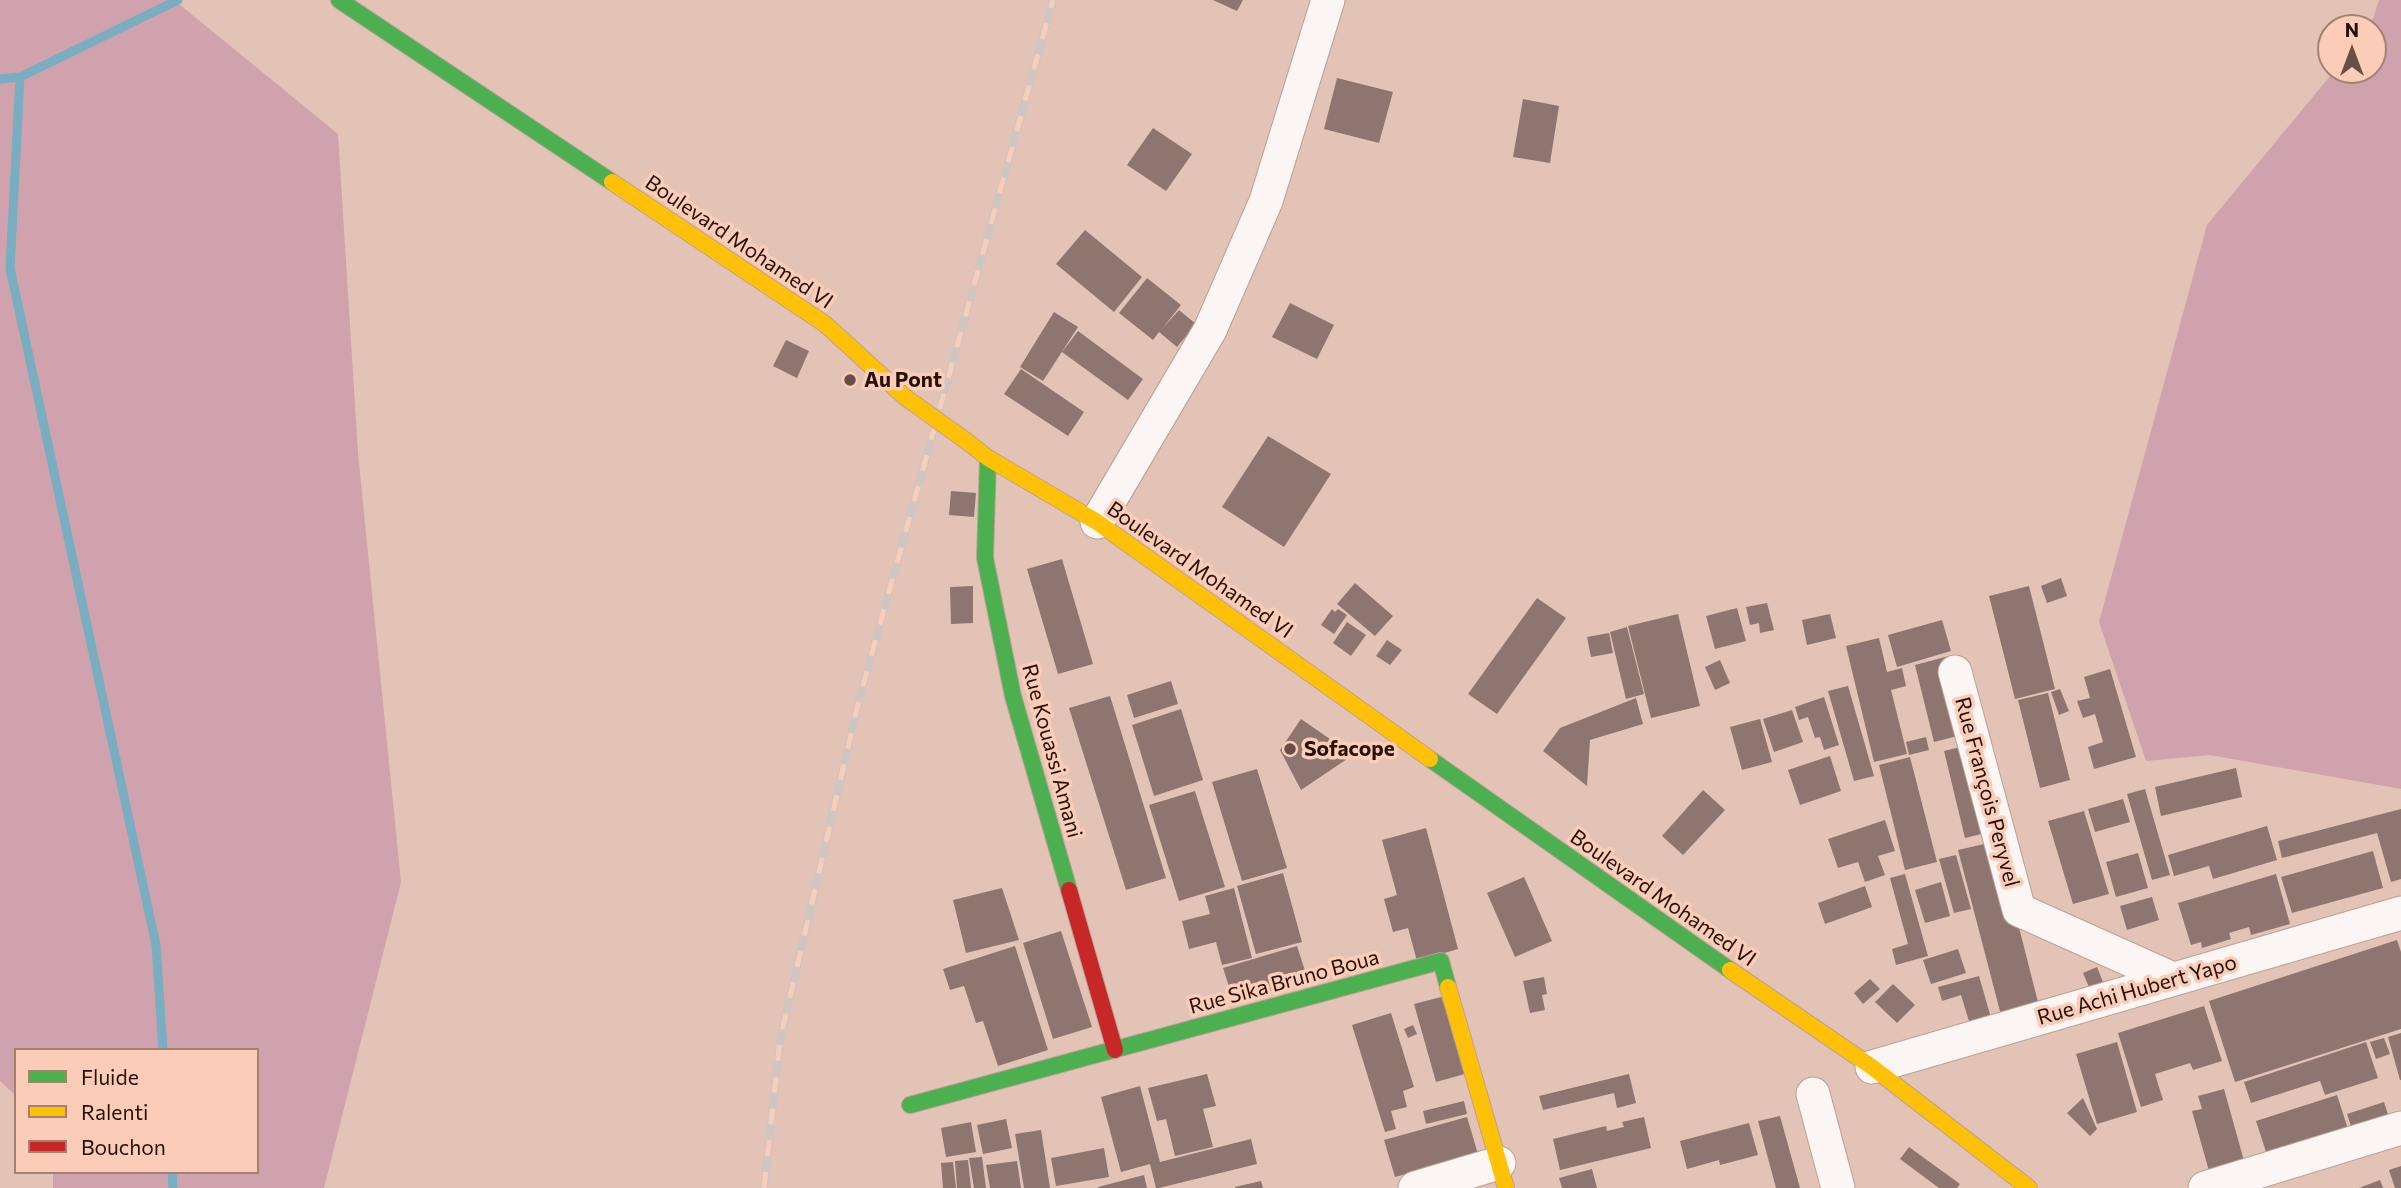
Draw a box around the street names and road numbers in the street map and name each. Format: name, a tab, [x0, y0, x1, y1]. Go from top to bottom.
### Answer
street label: Boulevard Mohamed VI	[640, 170, 838, 314]
street label: Boulevard Mohamed VI	[1102, 496, 1298, 644]
street label: Rue Kouassi Amani	[1017, 661, 1087, 841]
street label: Rue François Peryvel	[1950, 694, 2024, 890]
street label: Boulevard Mohamed VI	[1565, 824, 1761, 972]
street label: Rue Sika Bruno Boua	[1186, 944, 1382, 1020]
street label: Rue Achi Hubert Yapo	[2034, 949, 2240, 1031]

